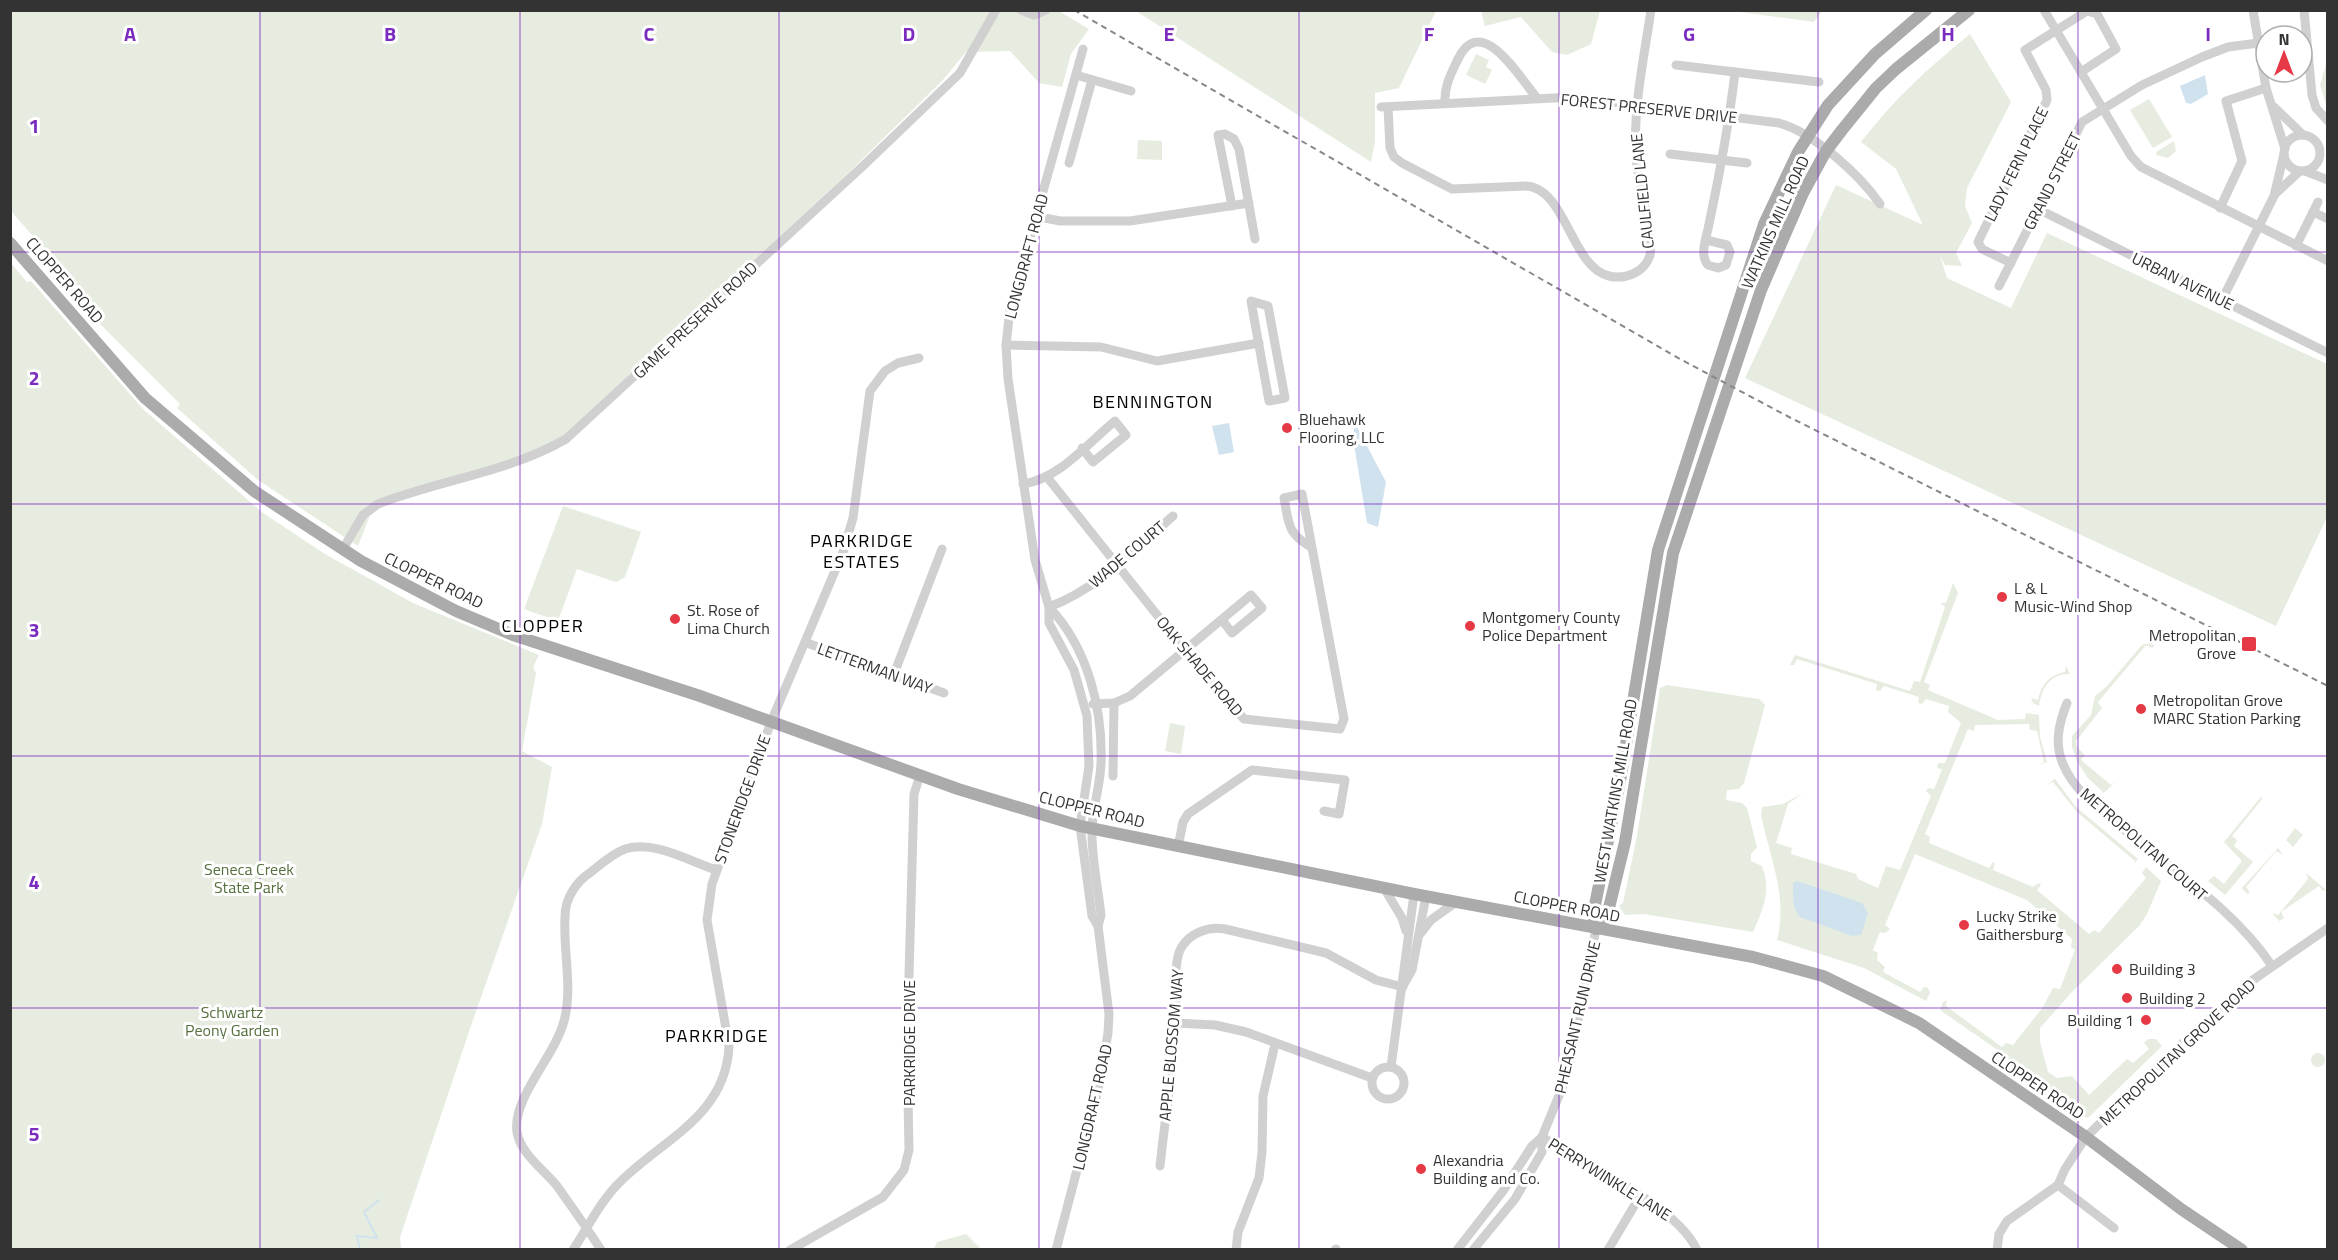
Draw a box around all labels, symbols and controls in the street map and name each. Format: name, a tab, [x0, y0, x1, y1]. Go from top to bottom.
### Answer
text: A	[124, 18, 136, 49]
text: B	[384, 18, 396, 49]
text: C	[644, 18, 655, 49]
text: D	[903, 18, 915, 49]
text: E	[1163, 18, 1175, 49]
text: F	[1424, 18, 1435, 49]
text: G	[1683, 18, 1695, 49]
text: H	[1941, 18, 1955, 49]
text: I	[2205, 18, 2211, 49]
north arrow	[2254, 24, 2314, 84]
text: N	[2278, 27, 2290, 51]
street label: FOREST PRESERVE DRIVE	[1560, 87, 1739, 129]
street label: LADY FERN PLACE	[1978, 103, 2054, 225]
text: 1	[28, 110, 40, 141]
street label: GRAND STREET	[2017, 127, 2087, 234]
street label: CAULFIELD LANE	[1624, 132, 1660, 250]
street label: WATKINS MILL ROAD	[1735, 152, 1815, 292]
street label: LONGDRAFT ROAD	[998, 191, 1054, 321]
street label: CLOPPER ROAD	[21, 231, 109, 329]
street label: URBAN AVENUE	[2128, 246, 2238, 316]
street label: GAME PRESERVE ROAD	[627, 256, 763, 384]
text: 2	[28, 362, 40, 393]
district label: BENNINGTON	[1092, 388, 1214, 415]
place label: Bluehawk Flooring, LLC	[1299, 407, 1385, 449]
marker: Bluehawk Flooring, LLC	[1280, 421, 1294, 435]
street label: WADE COURT	[1083, 514, 1171, 593]
district label: PARKRIDGE ESTATES	[810, 527, 914, 575]
street label: CLOPPER ROAD	[380, 546, 488, 614]
place label: L & L Music-Wind Shop	[2014, 576, 2132, 618]
marker: L & L Music-Wind Shop	[1995, 590, 2009, 604]
place label: St. Rose of Lima Church	[687, 598, 770, 640]
place label: Montgomery County Police Department	[1482, 605, 1621, 647]
street label: OAK SHADE ROAD	[1151, 611, 1249, 721]
district label: CLOPPER	[502, 612, 584, 639]
marker: St. Rose of Lima Church	[668, 612, 682, 626]
text: 3	[28, 614, 40, 645]
marker: Montgomery County Police Department	[1463, 619, 1477, 633]
place label: Metropolitan Grove	[2149, 623, 2236, 665]
marker: Metropolitan Grove	[2240, 635, 2258, 653]
street label: LETTERMAN WAY	[814, 636, 936, 700]
place label: Metropolitan Grove MARC Station Parking	[2153, 688, 2301, 730]
street label: WEST WATKINS MILL ROAD	[1587, 697, 1643, 885]
marker: Metropolitan Grove MARC Station Parking	[2134, 702, 2148, 716]
street label: STONERIDGE DRIVE	[708, 731, 777, 867]
street label: METROPOLITAN COURT	[2075, 782, 2213, 907]
street label: CLOPPER ROAD	[1037, 784, 1147, 834]
park label: Seneca Creek State Park	[204, 857, 294, 899]
text: 4	[28, 866, 40, 897]
street label: CLOPPER ROAD	[1512, 884, 1622, 928]
place label: Lucky Strike Gaithersburg	[1976, 904, 2063, 946]
marker: Lucky Strike Gaithersburg	[1957, 918, 1971, 932]
street label: PHEASANT RUN DRIVE	[1548, 938, 1606, 1096]
place label: Building 3	[2129, 957, 2196, 981]
marker: Building 3	[2110, 962, 2124, 976]
street label: APPLE BLOSSOM WAY	[1152, 968, 1190, 1122]
street label: METROPOLITAN GROVE ROAD	[2093, 973, 2261, 1131]
street label: PARKRIDGE DRIVE	[897, 980, 921, 1106]
place label: Building 2	[2139, 986, 2206, 1010]
marker: Building 2	[2120, 991, 2134, 1005]
park label: Schwartz Peony Garden	[185, 1000, 279, 1042]
place label: Building 1	[2067, 1008, 2134, 1032]
marker: Building 1	[2139, 1013, 2153, 1027]
district label: PARKRIDGE	[665, 1022, 769, 1049]
street label: LONGDRAFT ROAD	[1066, 1042, 1118, 1172]
street label: CLOPPER ROAD	[1987, 1045, 2089, 1125]
text: 5	[28, 1118, 40, 1149]
street label: PERRYWINKLE LANE	[1544, 1131, 1676, 1227]
place label: Alexandria Building and Co.	[1433, 1148, 1540, 1190]
marker: Alexandria Building and Co.	[1414, 1162, 1428, 1176]

